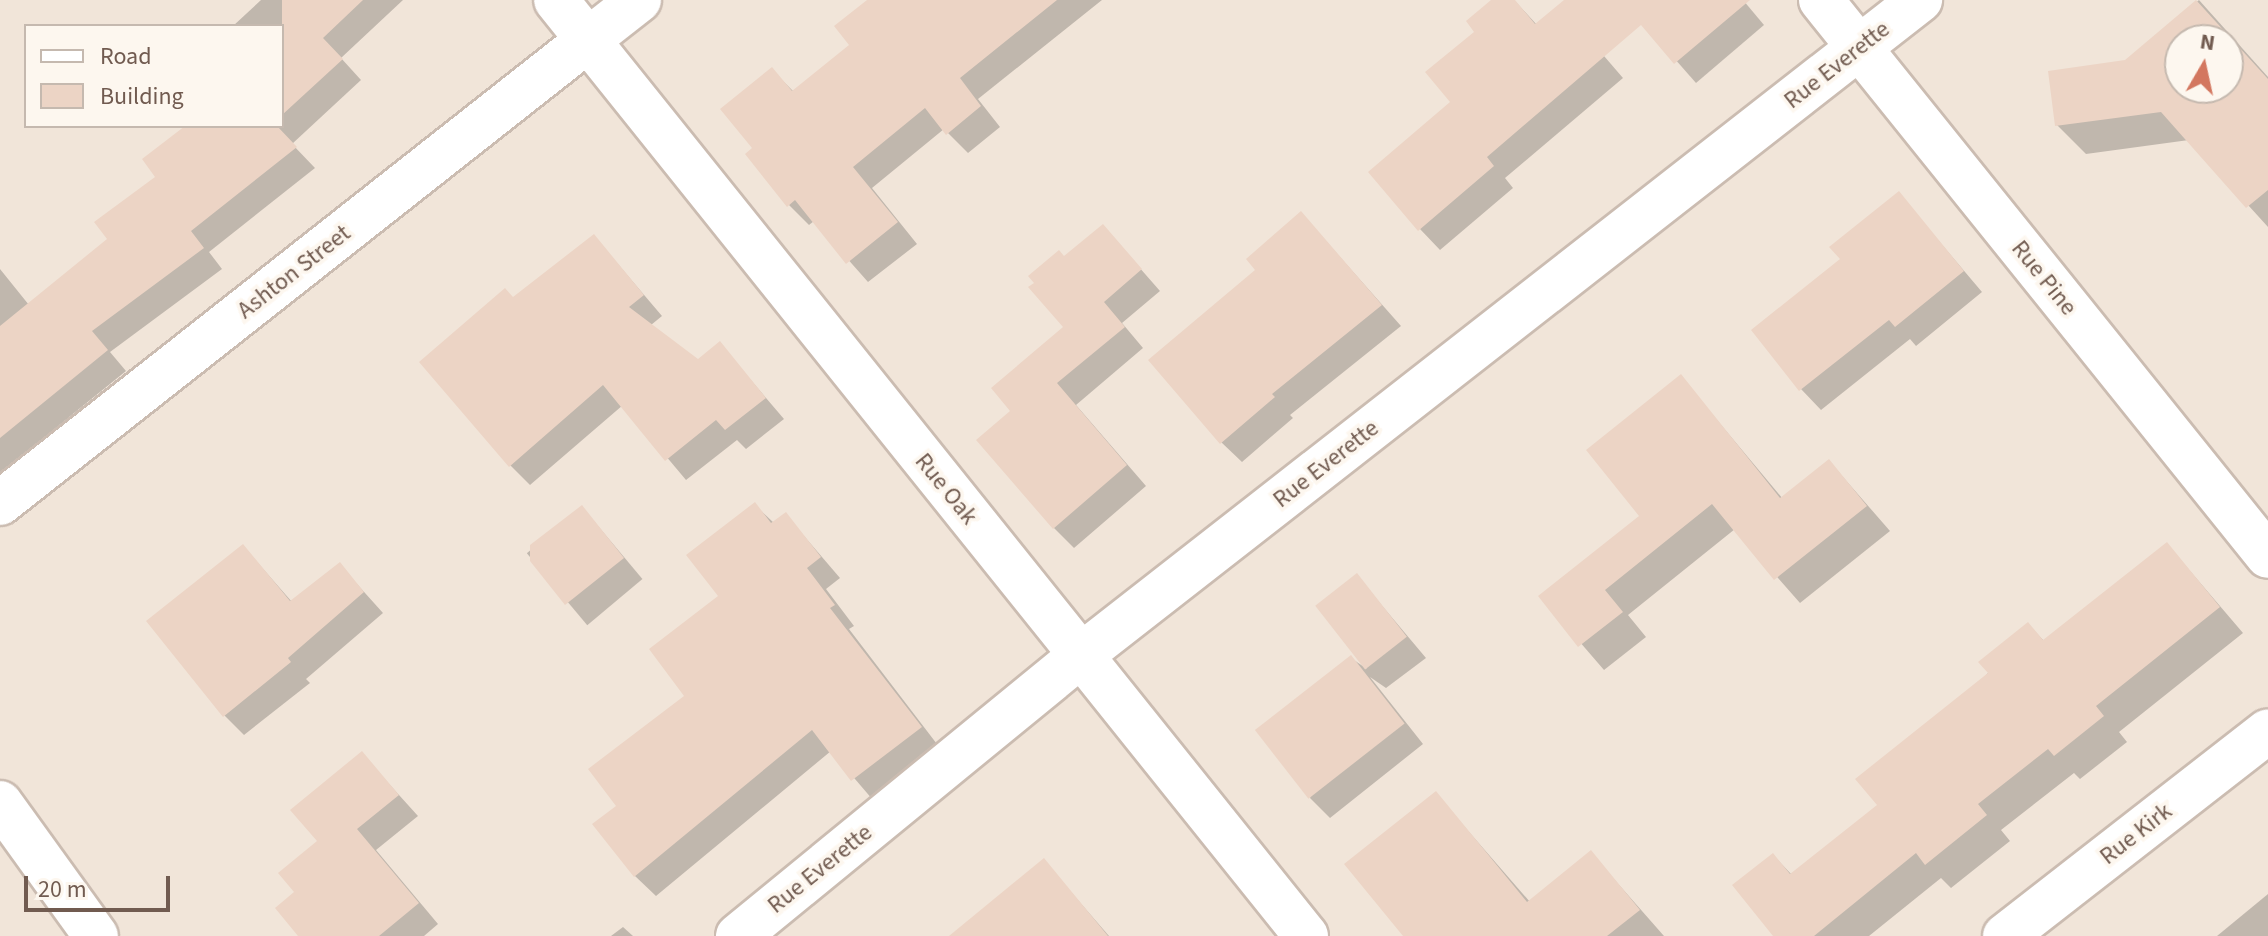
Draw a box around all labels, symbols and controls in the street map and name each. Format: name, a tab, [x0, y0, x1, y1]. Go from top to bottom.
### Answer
street label: Rue Everette	[1779, 15, 1895, 115]
legend	[24, 24, 284, 128]
north arrow	[2164, 24, 2244, 104]
text: N	[2198, 25, 2217, 59]
text: Road	[100, 39, 152, 74]
text: Building	[100, 79, 184, 114]
street label: Ashton Street	[232, 219, 356, 325]
street label: Rue Pine	[2005, 235, 2083, 321]
street label: Rue Everette	[1268, 414, 1384, 514]
street label: Rue Oak	[909, 448, 983, 530]
street label: Rue Kirk	[2094, 797, 2178, 871]
street label: Rue Everette	[762, 818, 878, 920]
scale bar	[28, 860, 174, 910]
text: 20 m	[38, 872, 87, 907]

